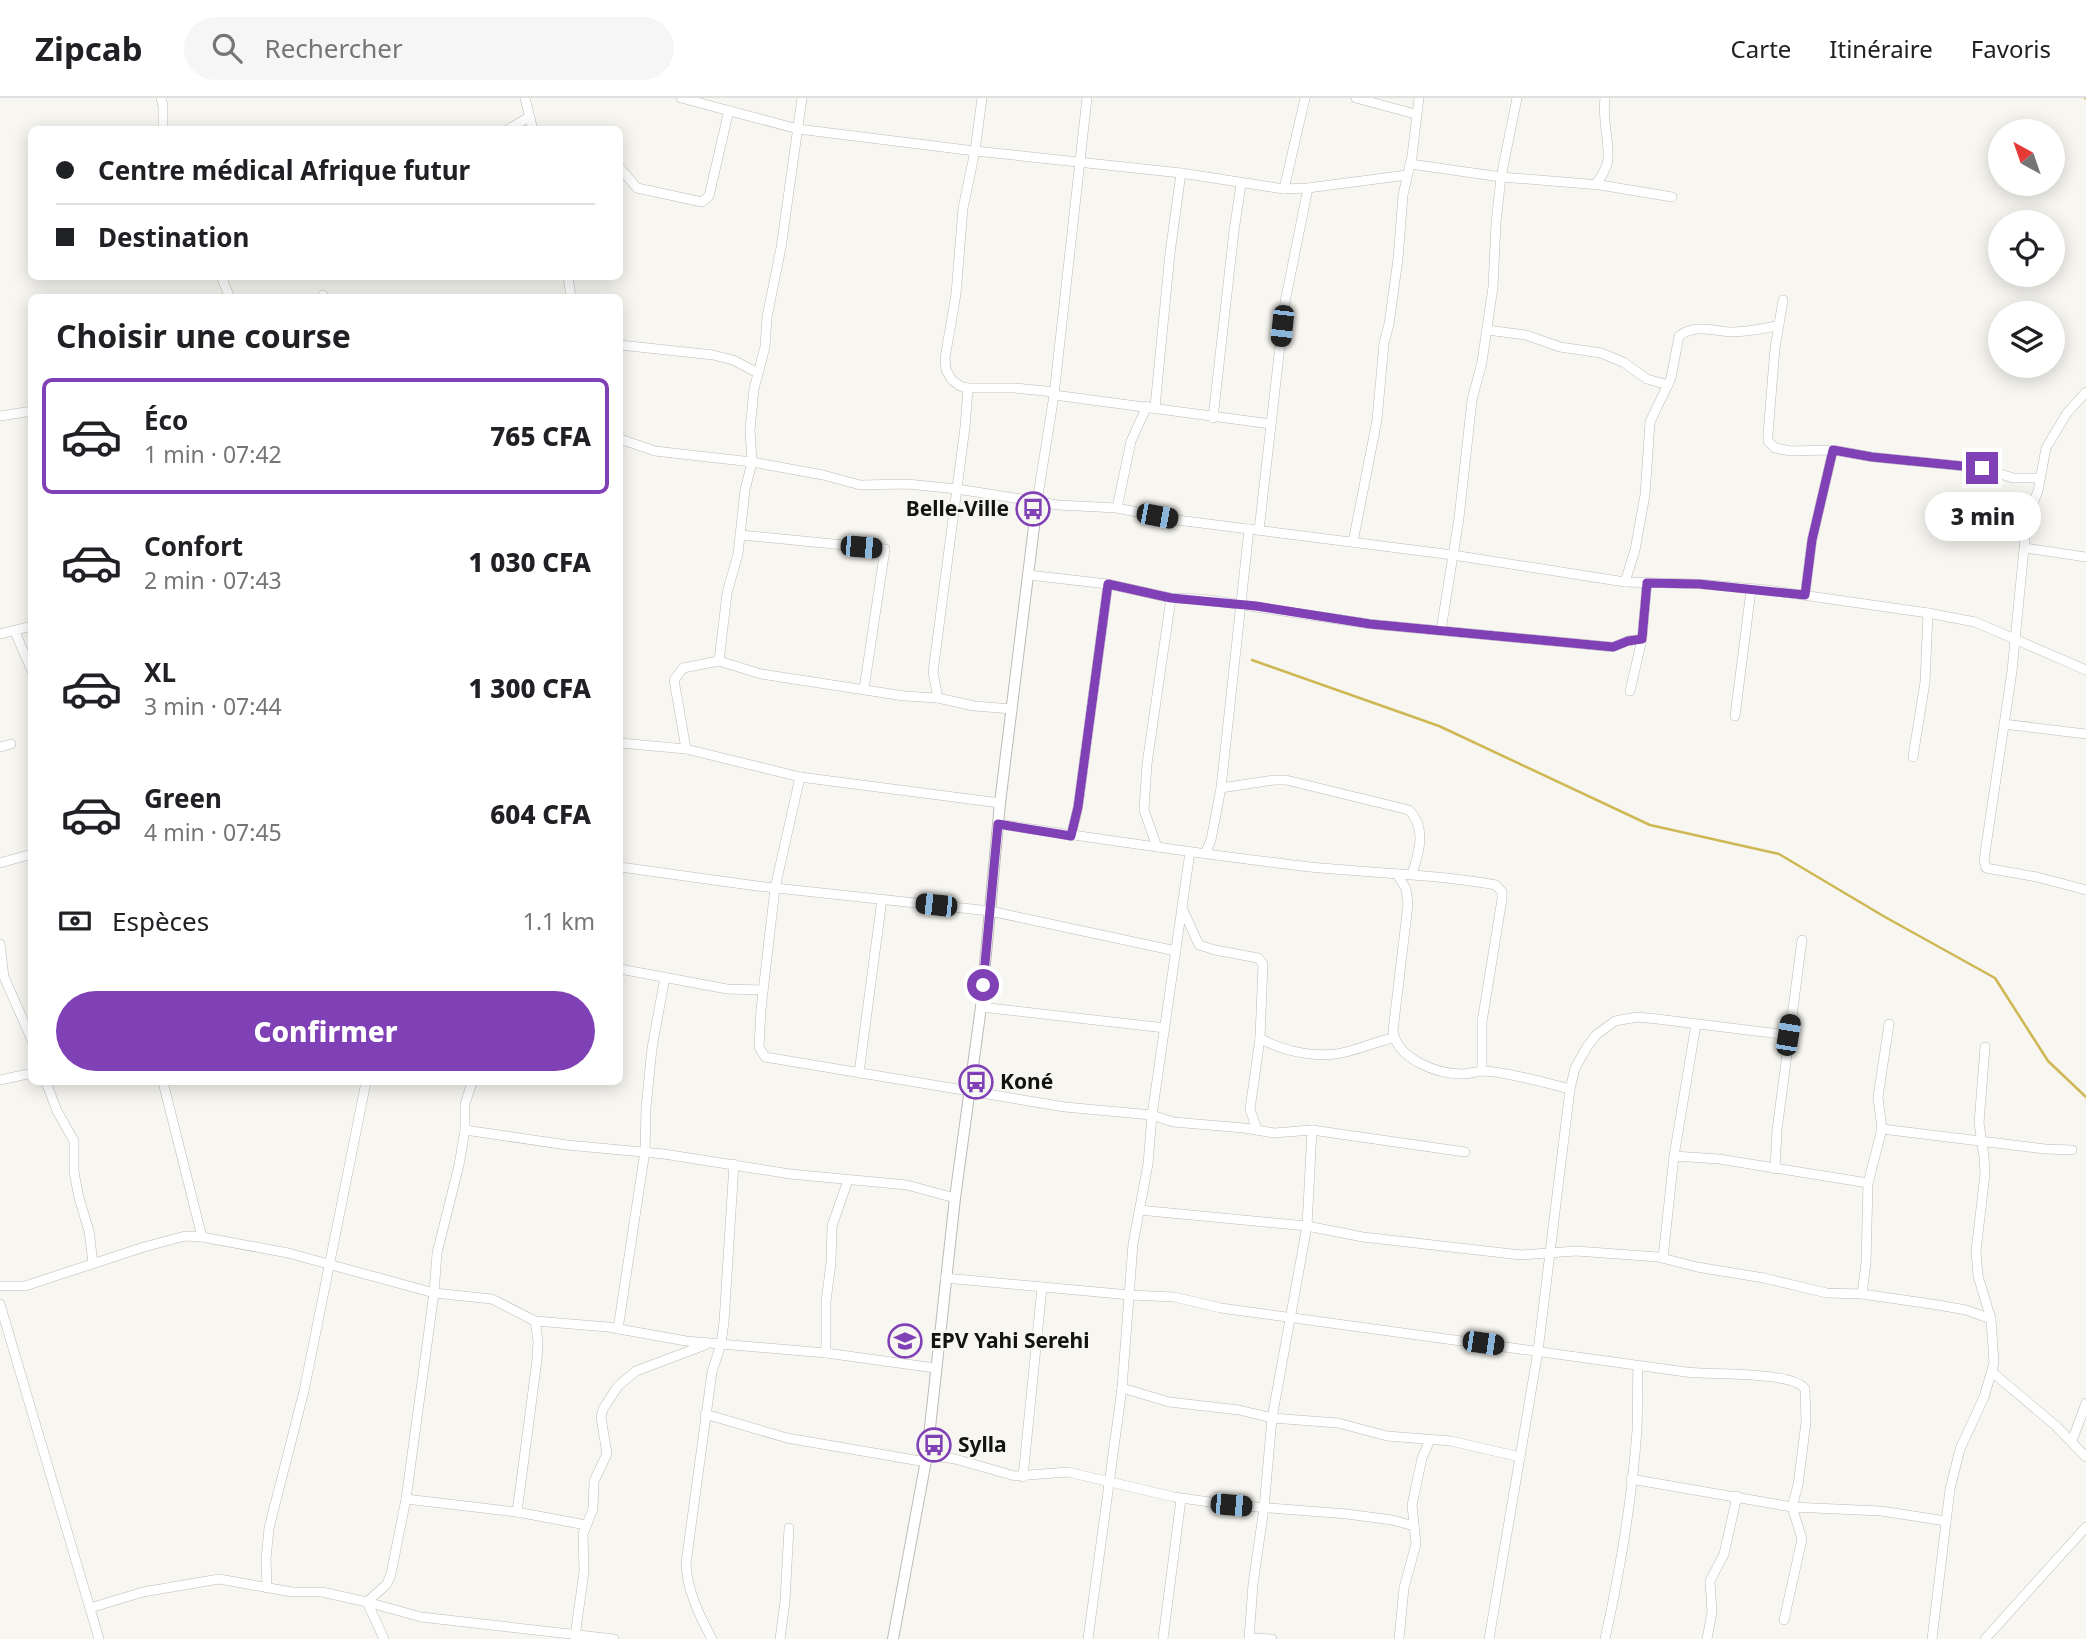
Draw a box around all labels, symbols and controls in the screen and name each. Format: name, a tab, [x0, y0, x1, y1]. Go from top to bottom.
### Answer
search box	[184, 17, 674, 80]
text: Zipcab	[35, 26, 142, 71]
icon: search	[208, 29, 246, 67]
text: Rechercher	[264, 30, 403, 66]
text: Carte	[1731, 32, 1791, 65]
text: Itinéraire	[1829, 32, 1933, 65]
text: Favoris	[1971, 32, 2051, 65]
north arrow	[1988, 119, 2065, 196]
map controls	[1988, 119, 2065, 378]
text: Centre médical Afrique futur	[98, 152, 470, 188]
button: locate	[1988, 210, 2065, 287]
text: Destination	[98, 219, 249, 255]
button: layers	[1988, 301, 2065, 378]
car	[1270, 304, 1295, 348]
text: Choisir une course	[56, 314, 351, 357]
text: Éco	[144, 402, 188, 438]
icon: car	[60, 405, 123, 468]
text: 765 CFA	[490, 418, 591, 454]
text: 1 min · 07:42	[144, 438, 282, 470]
route end	[1966, 452, 1998, 484]
bus stop icon: Belle-Ville	[1014, 490, 1052, 528]
callout: 3 min	[1924, 492, 2040, 542]
place label: Belle-Ville	[906, 494, 1009, 522]
text: 3 min	[1951, 500, 2015, 532]
car	[1135, 502, 1180, 530]
text: Confort	[144, 528, 243, 564]
icon: car	[60, 531, 123, 594]
car	[840, 535, 883, 559]
text: 1 030 CFA	[469, 544, 591, 580]
text: 2 min · 07:43	[144, 564, 282, 596]
text: XL	[144, 654, 176, 690]
icon: car	[60, 657, 123, 720]
text: 1 300 CFA	[469, 670, 591, 706]
text: 3 min · 07:44	[144, 690, 282, 722]
text: Green	[144, 780, 222, 816]
icon: car	[60, 783, 123, 846]
text: 604 CFA	[490, 796, 591, 832]
text: 4 min · 07:45	[144, 816, 282, 848]
car	[915, 892, 958, 918]
icon: cash	[56, 902, 94, 940]
text: Espèces	[112, 903, 209, 939]
text: 1.1 km	[523, 905, 595, 937]
route start	[967, 969, 999, 1001]
button: Confirmer	[56, 991, 595, 1071]
car	[1775, 1013, 1802, 1057]
bus stop icon: Koné	[957, 1063, 995, 1101]
place label: Koné	[1000, 1067, 1053, 1095]
school or university icon: EPV Yahi Serehi	[886, 1322, 924, 1360]
place label: EPV Yahi Serehi	[930, 1326, 1090, 1354]
car	[1461, 1330, 1506, 1356]
bus stop icon: Sylla	[915, 1426, 953, 1464]
place label: Sylla	[958, 1430, 1007, 1458]
car	[1210, 1493, 1253, 1517]

